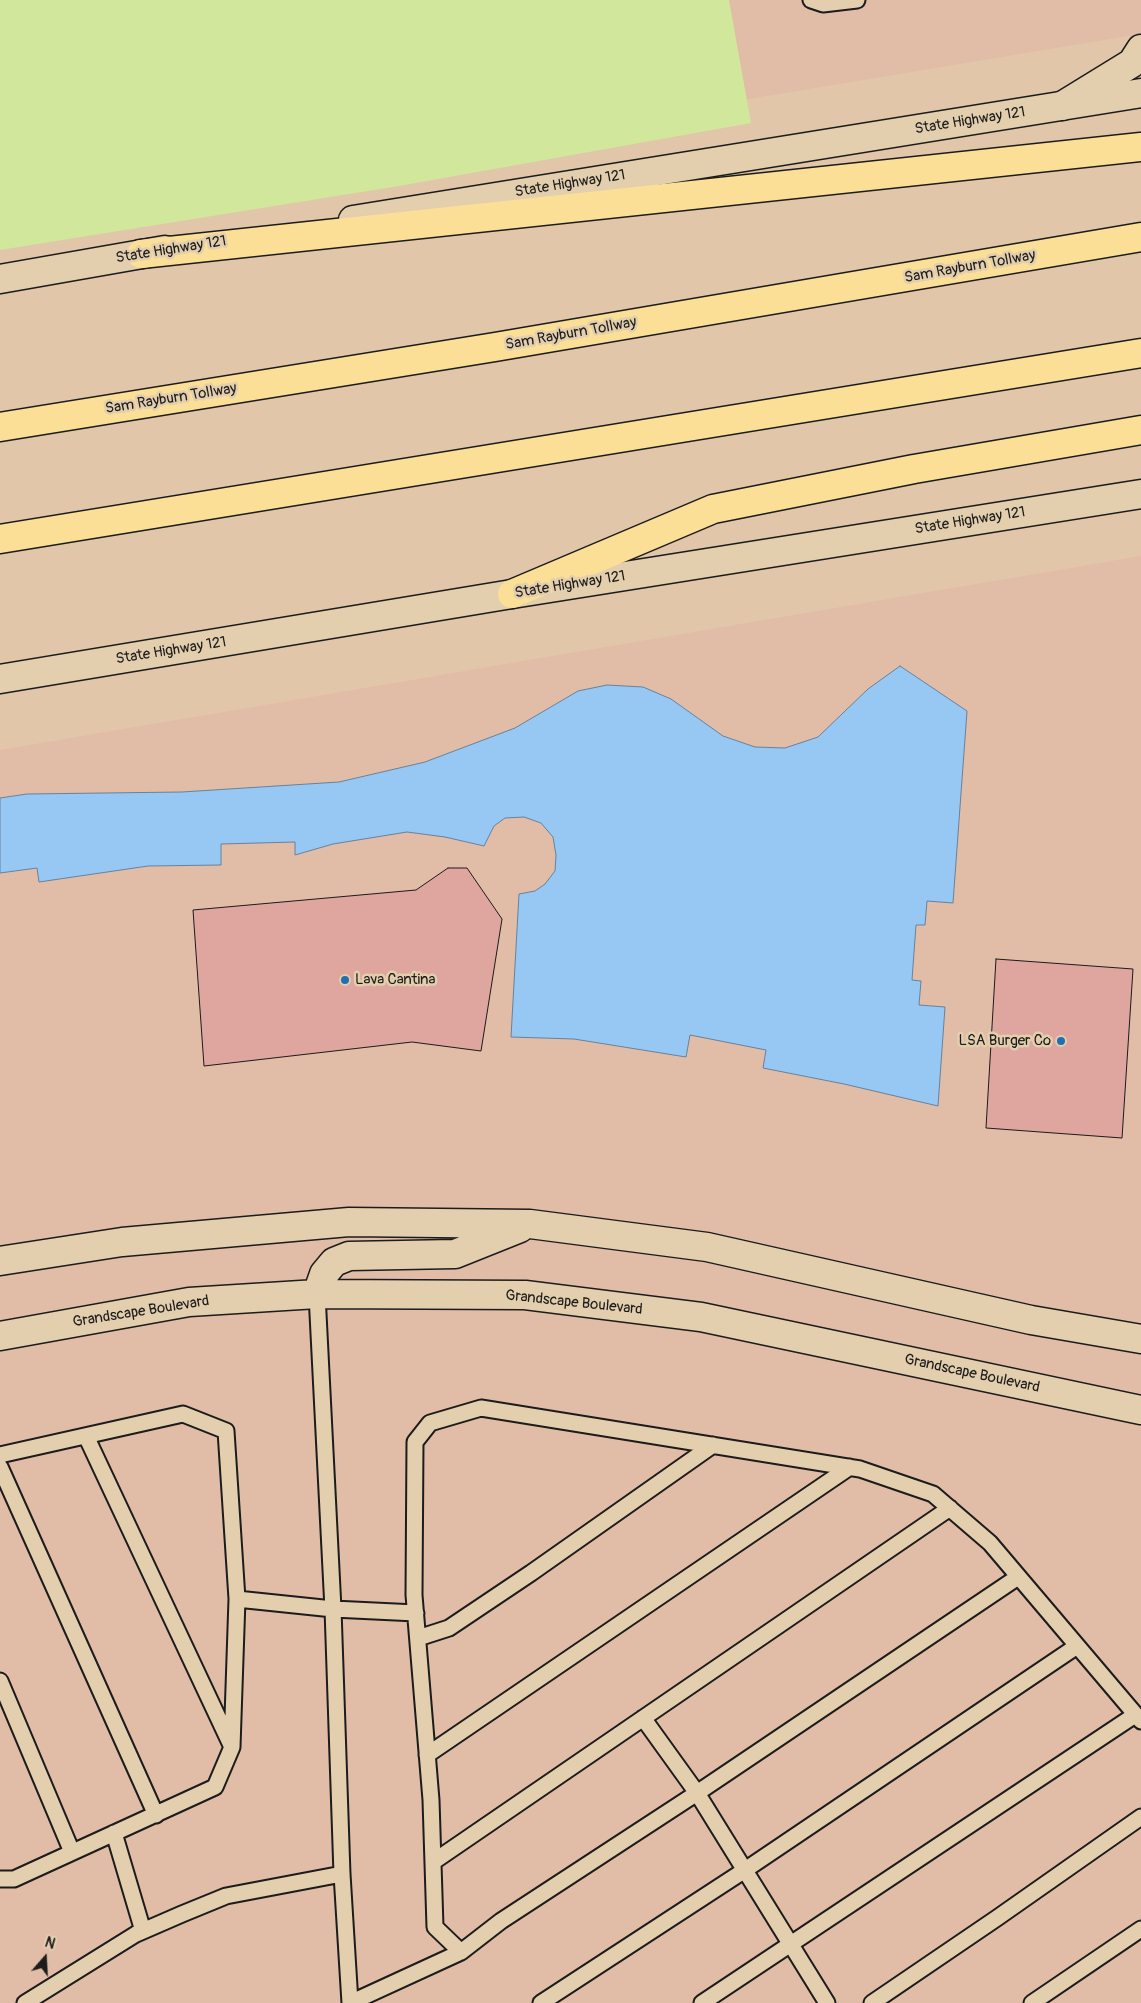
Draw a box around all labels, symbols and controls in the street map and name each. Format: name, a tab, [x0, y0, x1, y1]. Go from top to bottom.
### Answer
street label: State Highway 121	[913, 103, 1027, 139]
street label: State Highway 121	[513, 166, 627, 202]
street label: State Highway 121	[114, 232, 228, 268]
street label: Sam Rayburn Tollway	[903, 247, 1037, 287]
street label: Sam Rayburn Tollway	[504, 314, 638, 354]
street label: Sam Rayburn Tollway	[104, 380, 238, 418]
street label: State Highway 121	[913, 503, 1027, 539]
street label: State Highway 121	[513, 567, 627, 603]
street label: State Highway 121	[114, 633, 228, 669]
place label: Lava Cantina	[355, 971, 436, 989]
marker: Lava Cantina	[339, 974, 351, 986]
place label: LSA Burger Co	[959, 1032, 1051, 1050]
marker: LSA Burger Co	[1055, 1035, 1067, 1047]
street label: Grandscape Boulevard	[504, 1287, 644, 1319]
street label: Grandscape Boulevard	[72, 1292, 210, 1332]
street label: Grandscape Boulevard	[903, 1351, 1041, 1397]
north arrow	[20, 1933, 70, 1983]
text: N	[43, 1934, 57, 1953]

